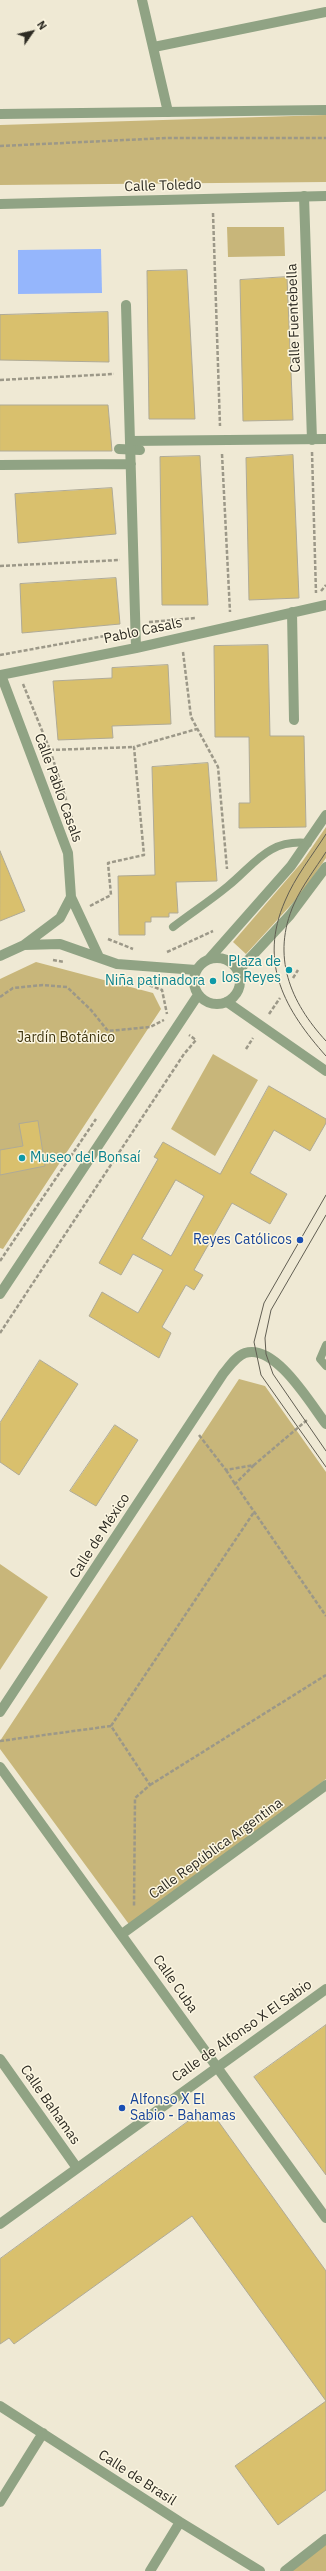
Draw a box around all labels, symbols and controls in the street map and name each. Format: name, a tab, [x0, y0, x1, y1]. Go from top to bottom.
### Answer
north arrow	[12, 12, 52, 52]
text: N	[34, 18, 50, 33]
street label: Calle Toledo	[124, 176, 202, 196]
street label: Calle Fuentebella	[284, 263, 304, 373]
street label: Pablo Casals	[102, 614, 184, 648]
street label: Calle Pablo Casals	[30, 731, 86, 845]
place label: Plaza de los Reyes	[221, 954, 281, 986]
marker: Plaza de los Reyes	[284, 965, 294, 975]
place label: Niña patinadora	[105, 973, 205, 989]
marker: Niña patinadora	[208, 976, 218, 986]
park label: Jardín Botánico	[17, 1030, 115, 1046]
place label: Museo del Bonsaí	[30, 1150, 141, 1166]
marker: Museo del Bonsaí	[17, 1153, 27, 1163]
place label: Reyes Católicos	[193, 1232, 292, 1248]
marker: Reyes Católicos	[295, 1235, 305, 1245]
street label: Calle de México	[66, 1490, 134, 1582]
street label: Calle República Argentina	[146, 1795, 286, 1903]
street label: Calle Cuba	[149, 1952, 201, 2016]
street label: Calle de Alfonso X El Sabio	[169, 1976, 315, 2086]
street label: Calle Bahamas	[16, 2062, 84, 2148]
place label: Alfonso X El Sabio - Bahamas	[130, 2092, 236, 2124]
marker: Alfonso X El Sabio - Bahamas	[117, 2103, 127, 2113]
street label: Calle de Brasil	[95, 2447, 179, 2509]

